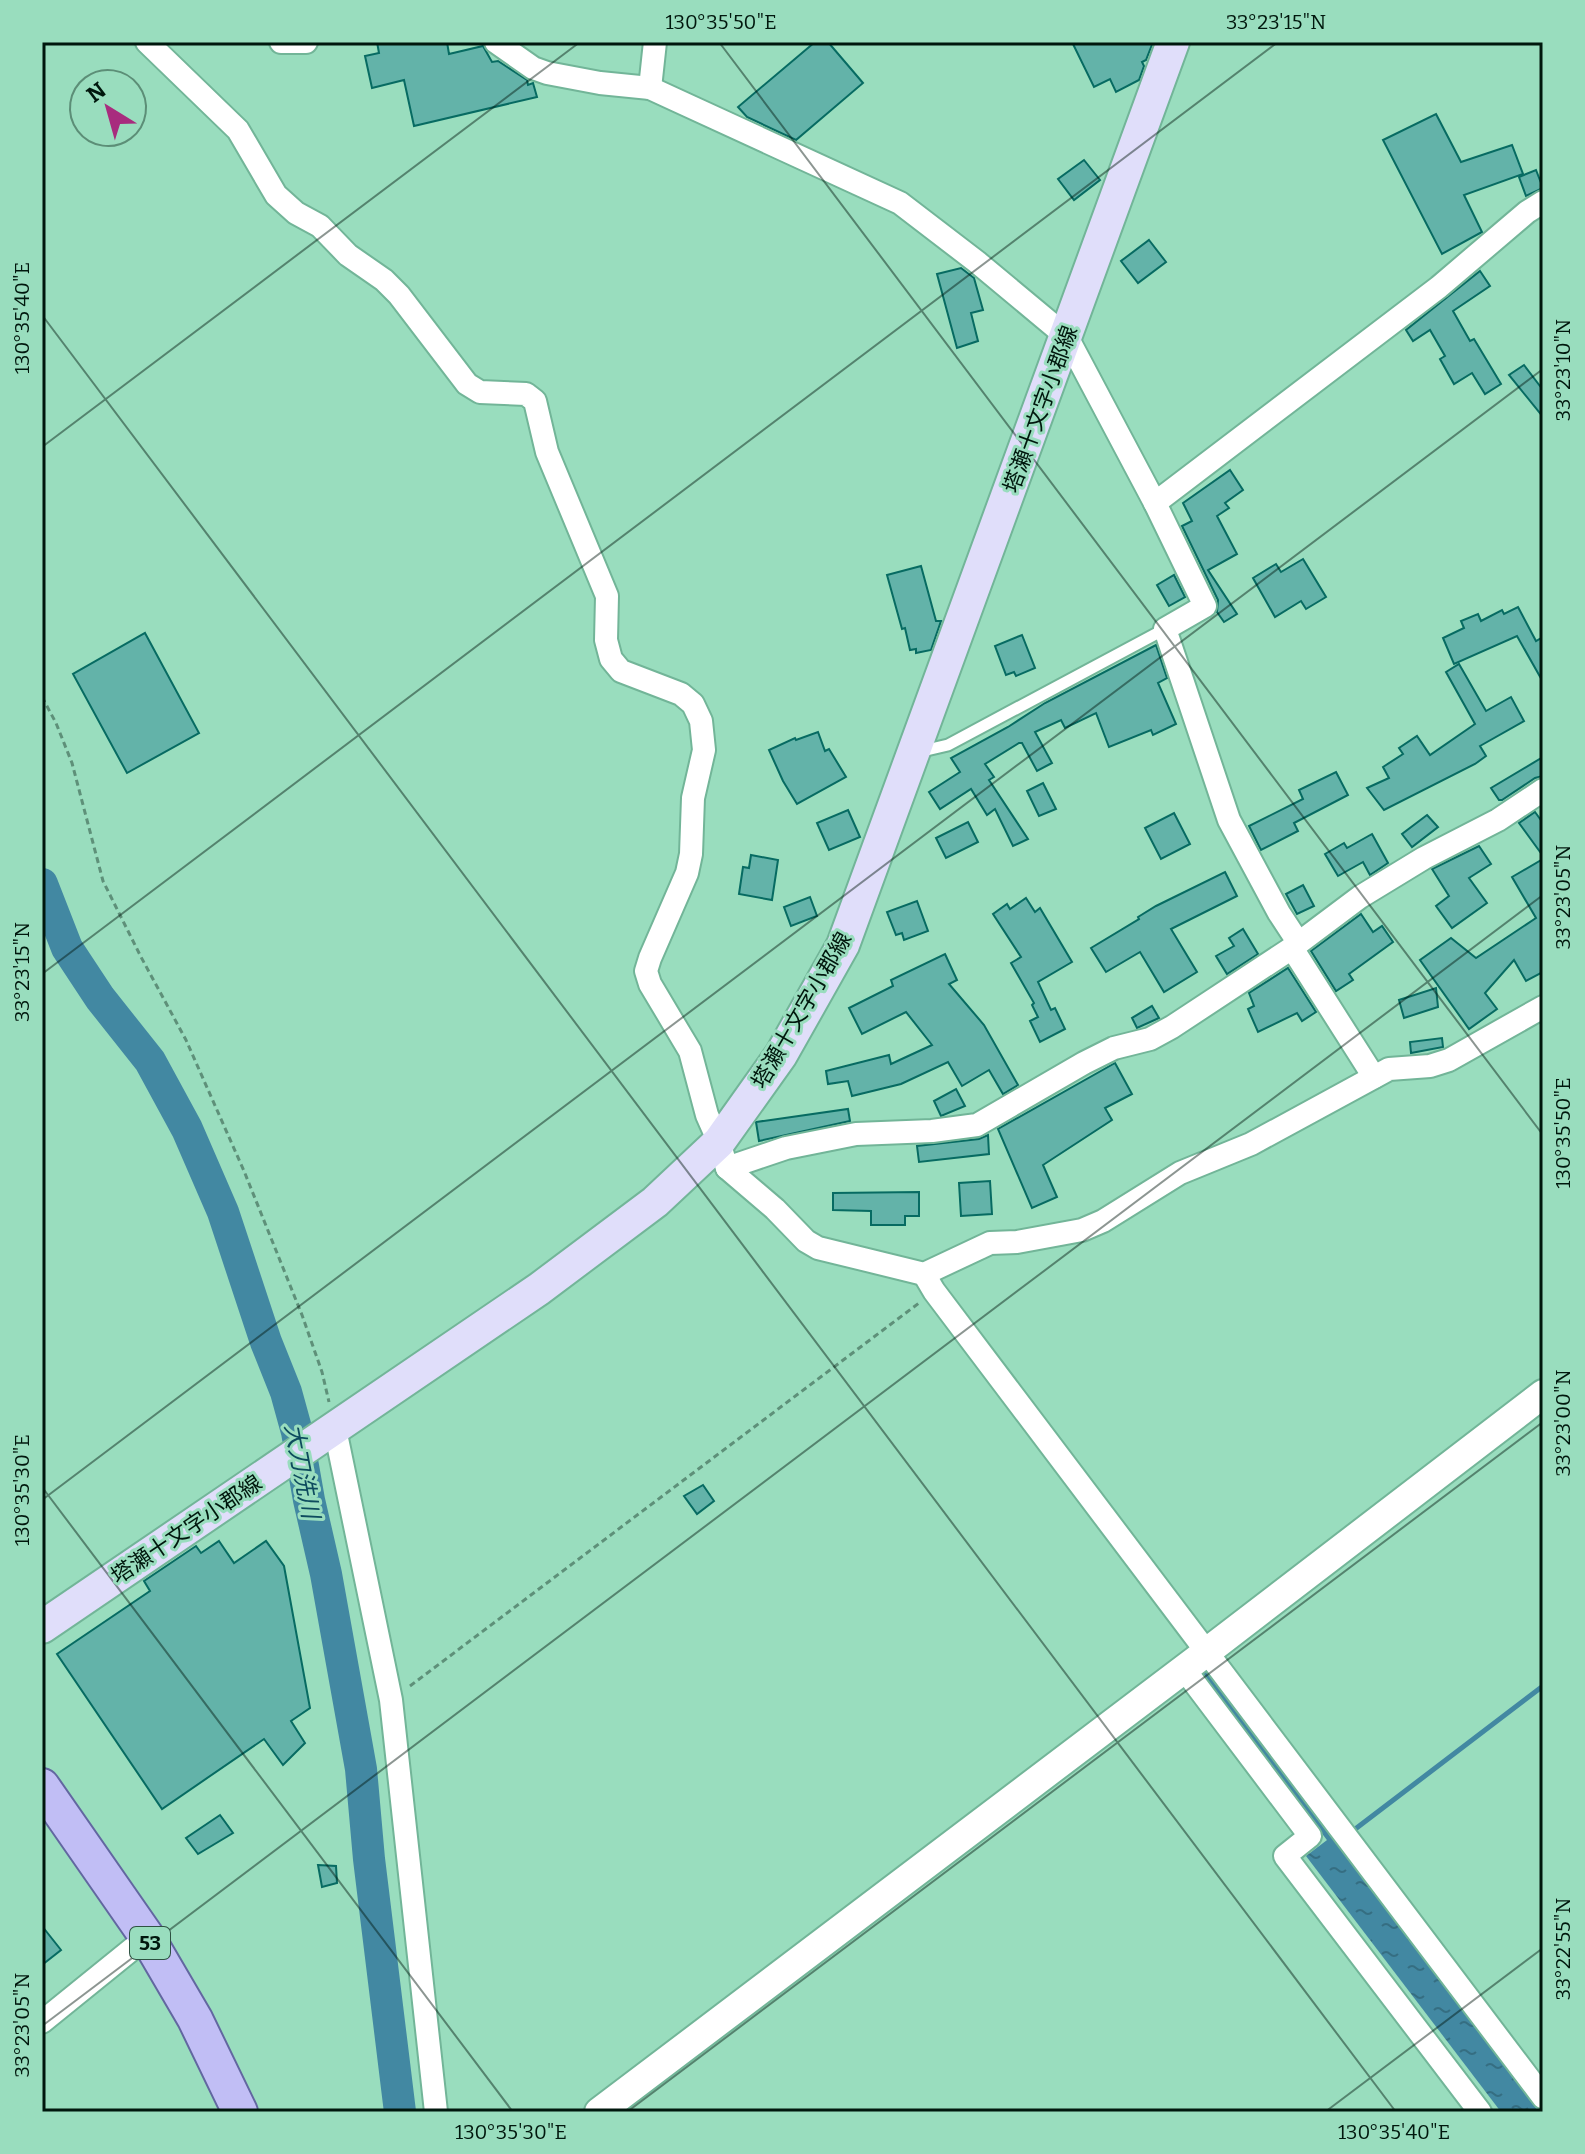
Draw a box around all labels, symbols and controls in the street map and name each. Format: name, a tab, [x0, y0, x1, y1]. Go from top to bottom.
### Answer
text: 130°35'50"E	[665, 10, 777, 34]
text: 33°23'15"N	[1226, 10, 1326, 34]
north arrow	[68, 68, 148, 148]
text: N	[81, 77, 111, 108]
text: 130°35'40"E	[10, 262, 34, 374]
text: 33°23'10"N	[1551, 319, 1575, 421]
street label: 塔瀬十文字小郡線	[998, 322, 1083, 496]
text: 33°23'05"N	[1551, 844, 1575, 949]
text: 33°23'15"N	[10, 922, 34, 1022]
street label: 塔瀬十文字小郡線	[746, 927, 857, 1093]
text: 130°35'50"E	[1551, 1077, 1575, 1189]
text: 33°23'00"N	[1551, 1369, 1575, 1477]
water label: 大刀洗川	[279, 1421, 325, 1524]
text: 130°35'30"E	[10, 1434, 34, 1546]
street label: 塔瀬十文字小郡線	[106, 1469, 267, 1590]
text: 33°22'55"N	[1551, 1898, 1575, 2000]
road number: 53	[130, 1927, 170, 1959]
text: 33°23'05"N	[10, 1972, 34, 2077]
text: 130°35'30"E	[455, 2120, 567, 2144]
text: 130°35'40"E	[1338, 2120, 1450, 2144]

